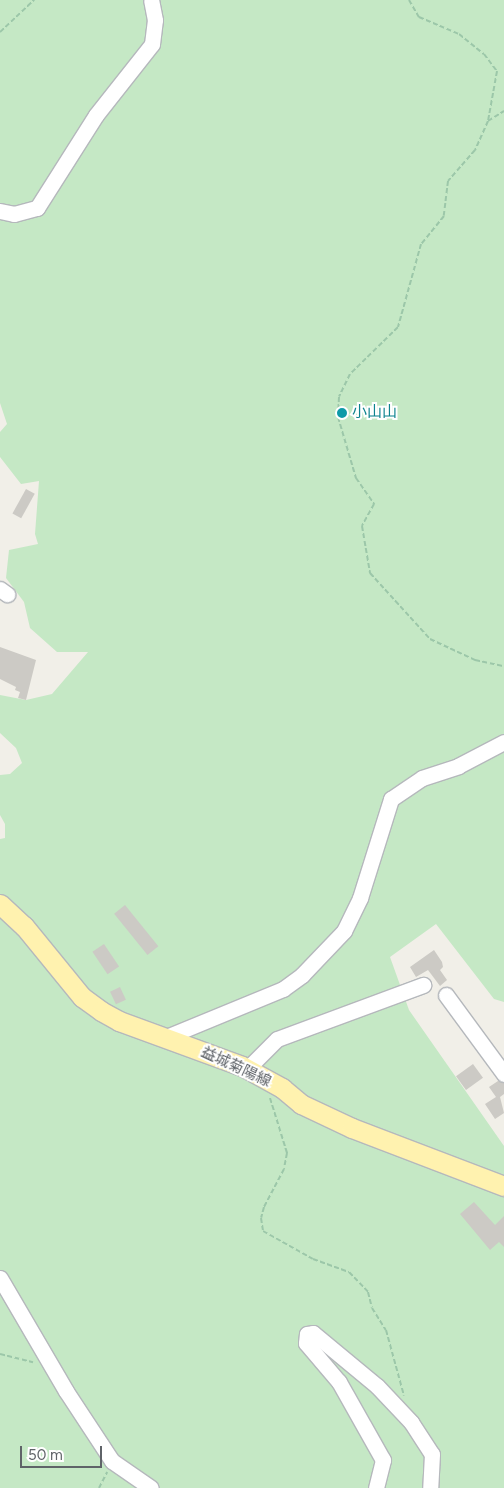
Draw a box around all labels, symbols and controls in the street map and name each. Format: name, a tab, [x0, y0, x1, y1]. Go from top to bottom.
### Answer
place label: 小山山	[352, 404, 397, 422]
marker: 小山山	[336, 407, 348, 419]
street label: 益城菊陽線	[198, 1043, 274, 1091]
scale bar	[22, 1436, 105, 1468]
text: 50 m	[28, 1446, 63, 1464]

